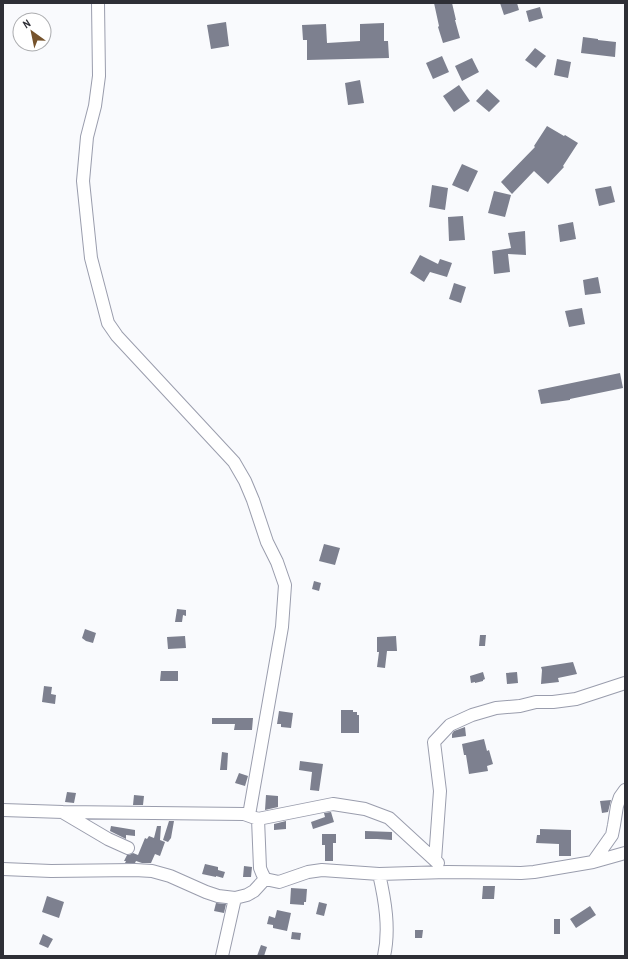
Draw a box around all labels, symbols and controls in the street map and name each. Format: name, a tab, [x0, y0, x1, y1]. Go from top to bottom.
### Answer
north arrow	[12, 12, 52, 52]
text: N	[20, 16, 33, 31]

